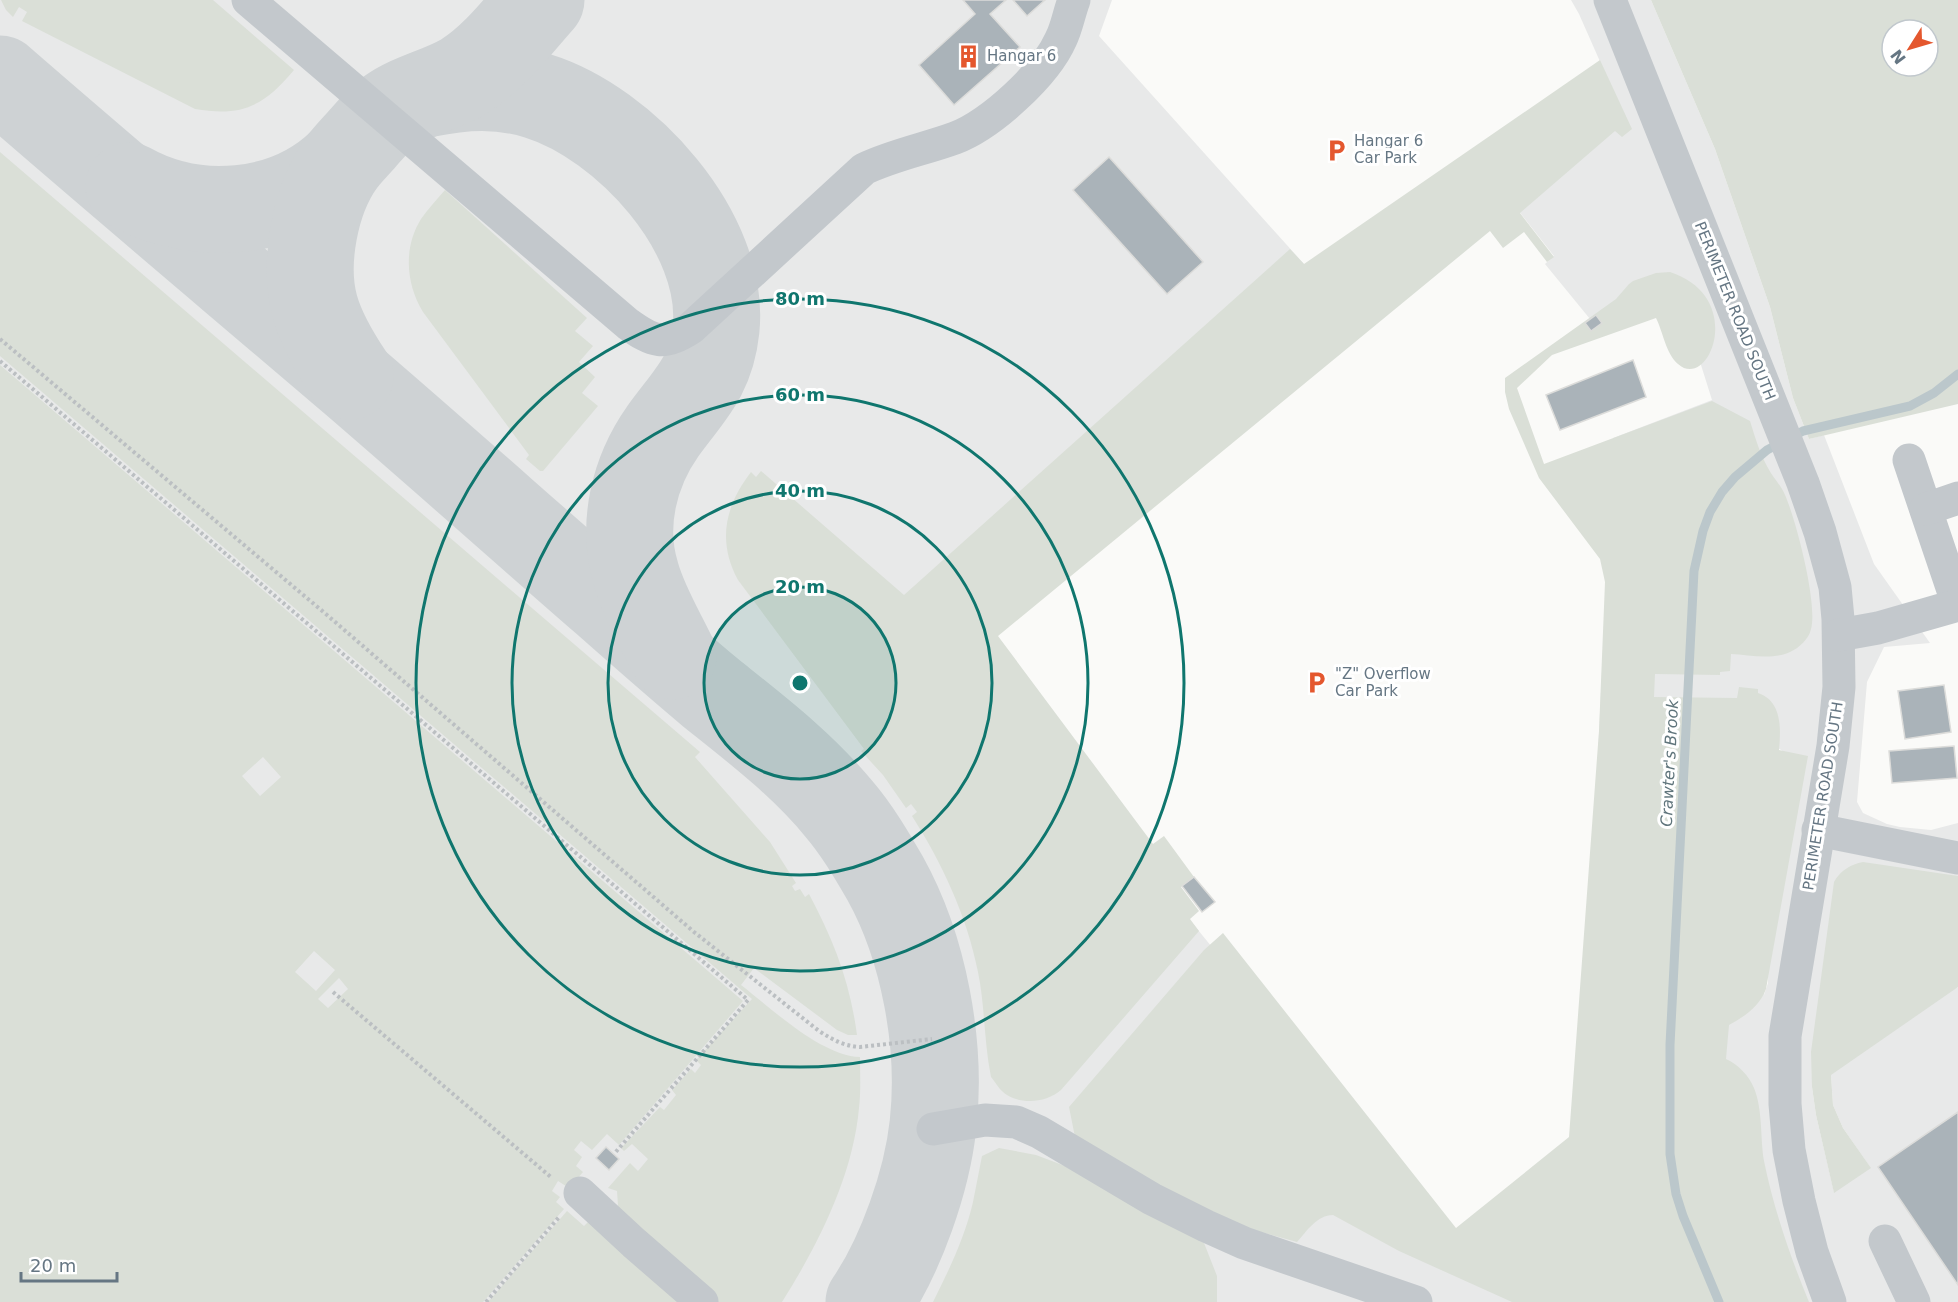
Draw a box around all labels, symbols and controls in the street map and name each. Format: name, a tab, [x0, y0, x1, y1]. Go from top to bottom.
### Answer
north arrow	[1880, 18, 1940, 78]
building icon: Hangar 6	[956, 43, 982, 69]
text: N	[1887, 46, 1910, 68]
place label: Hangar 6	[987, 47, 1056, 65]
place label: Hangar 6 Car Park	[1354, 132, 1423, 167]
parking icon: Hangar 6 Car Park	[1323, 137, 1349, 163]
street label: PERIMETER ROAD SOUTH	[1691, 219, 1779, 403]
text: 80 m	[775, 288, 825, 309]
text: 60 m	[775, 384, 825, 405]
text: 40 m	[775, 480, 825, 501]
text: 20 m	[775, 576, 825, 597]
place label: "Z" Overflow Car Park	[1335, 665, 1431, 700]
parking icon: "Z" Overflow Car Park	[1304, 670, 1330, 696]
centre of rings	[790, 673, 810, 693]
water label: Crawter's Brook	[1657, 698, 1682, 827]
street label: PERIMETER ROAD SOUTH	[1799, 700, 1847, 892]
scale bar	[21, 1245, 117, 1283]
text: 20 m	[30, 1255, 76, 1276]

